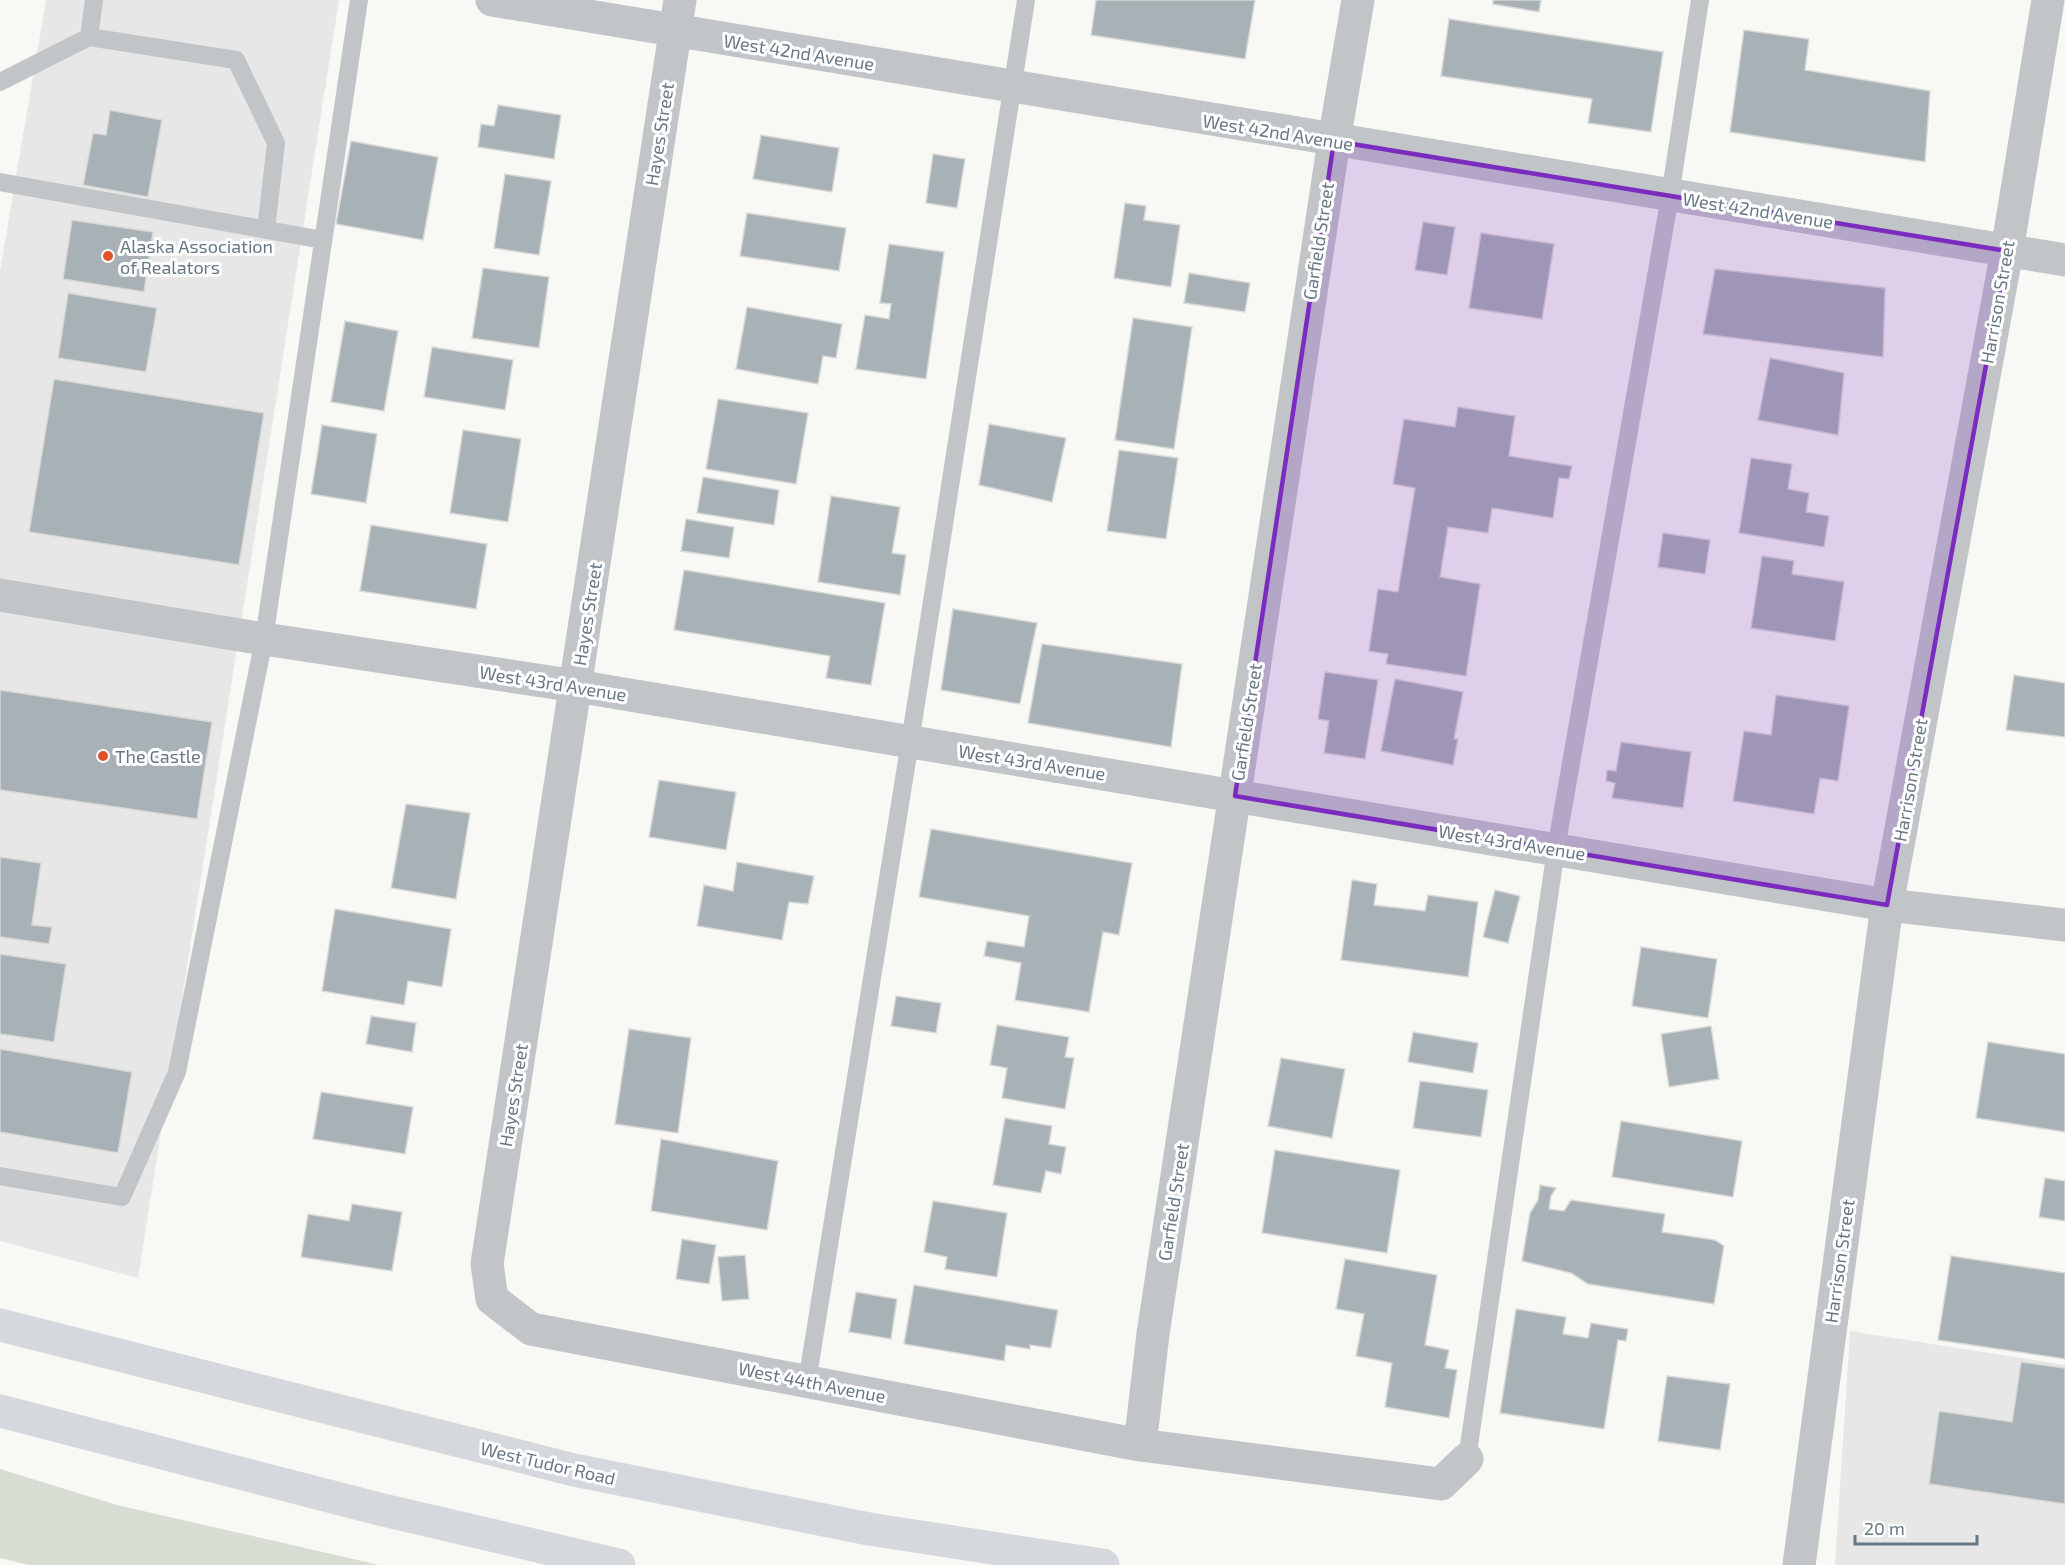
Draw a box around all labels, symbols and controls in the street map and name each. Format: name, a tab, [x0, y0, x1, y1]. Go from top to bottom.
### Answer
street label: West 42nd Avenue	[722, 29, 876, 75]
street label: Hayes Street	[640, 81, 678, 187]
street label: West 42nd Avenue	[1201, 109, 1355, 155]
street label: Garfield Street	[1298, 181, 1338, 301]
street label: West 42nd Avenue	[1681, 187, 1835, 233]
place label: Alaska Association of Realators	[120, 235, 273, 278]
street label: Harrison Street	[1975, 239, 2019, 365]
marker: Alaska Association of Realators	[101, 249, 115, 263]
street label: Hayes Street	[568, 561, 606, 667]
street label: West 43rd Avenue	[478, 660, 628, 706]
street label: Garfield Street	[1226, 662, 1266, 782]
street label: Harrison Street	[1888, 717, 1932, 843]
street label: West 43rd Avenue	[957, 739, 1107, 785]
place label: The Castle	[115, 745, 201, 767]
marker: The Castle	[96, 749, 110, 763]
street label: West 43rd Avenue	[1437, 819, 1587, 865]
street label: Hayes Street	[494, 1042, 532, 1148]
street label: Garfield Street	[1153, 1142, 1193, 1262]
street label: Harrison Street	[1819, 1198, 1859, 1324]
street label: West 44th Avenue	[736, 1357, 888, 1407]
street label: West Tudor Road	[478, 1437, 618, 1489]
scale bar	[1855, 1508, 1976, 1546]
text: 20 m	[1864, 1517, 1905, 1539]

